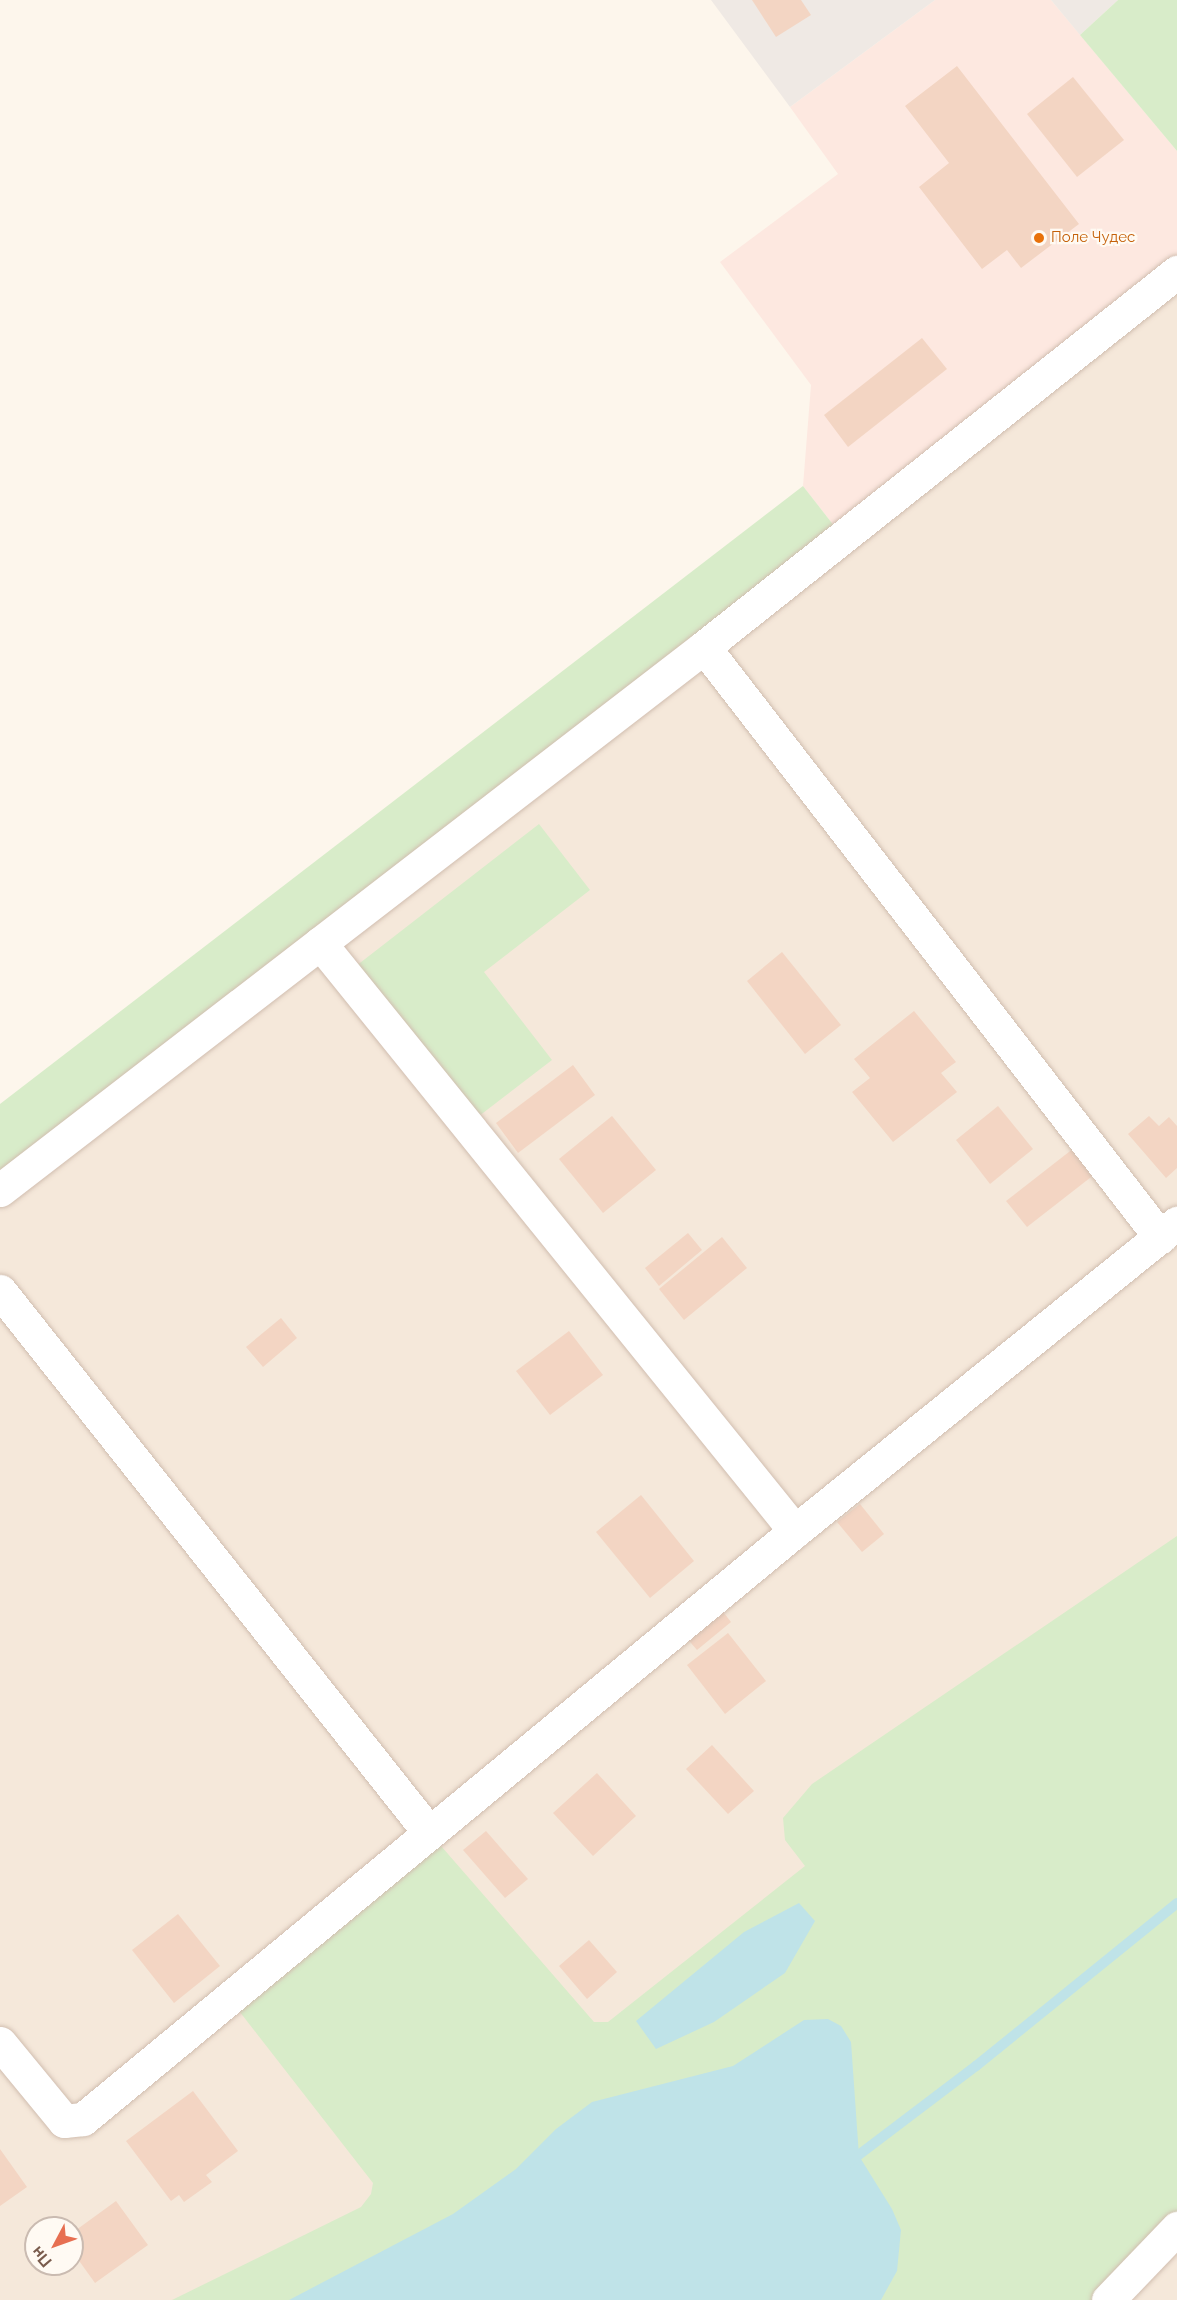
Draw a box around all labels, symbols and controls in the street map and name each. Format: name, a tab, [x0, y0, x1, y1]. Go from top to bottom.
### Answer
place label: Поле Чудес	[1051, 229, 1135, 247]
marker: Поле Чудес	[1032, 231, 1046, 245]
north arrow	[24, 2216, 84, 2276]
text: Пн	[27, 2243, 56, 2271]

